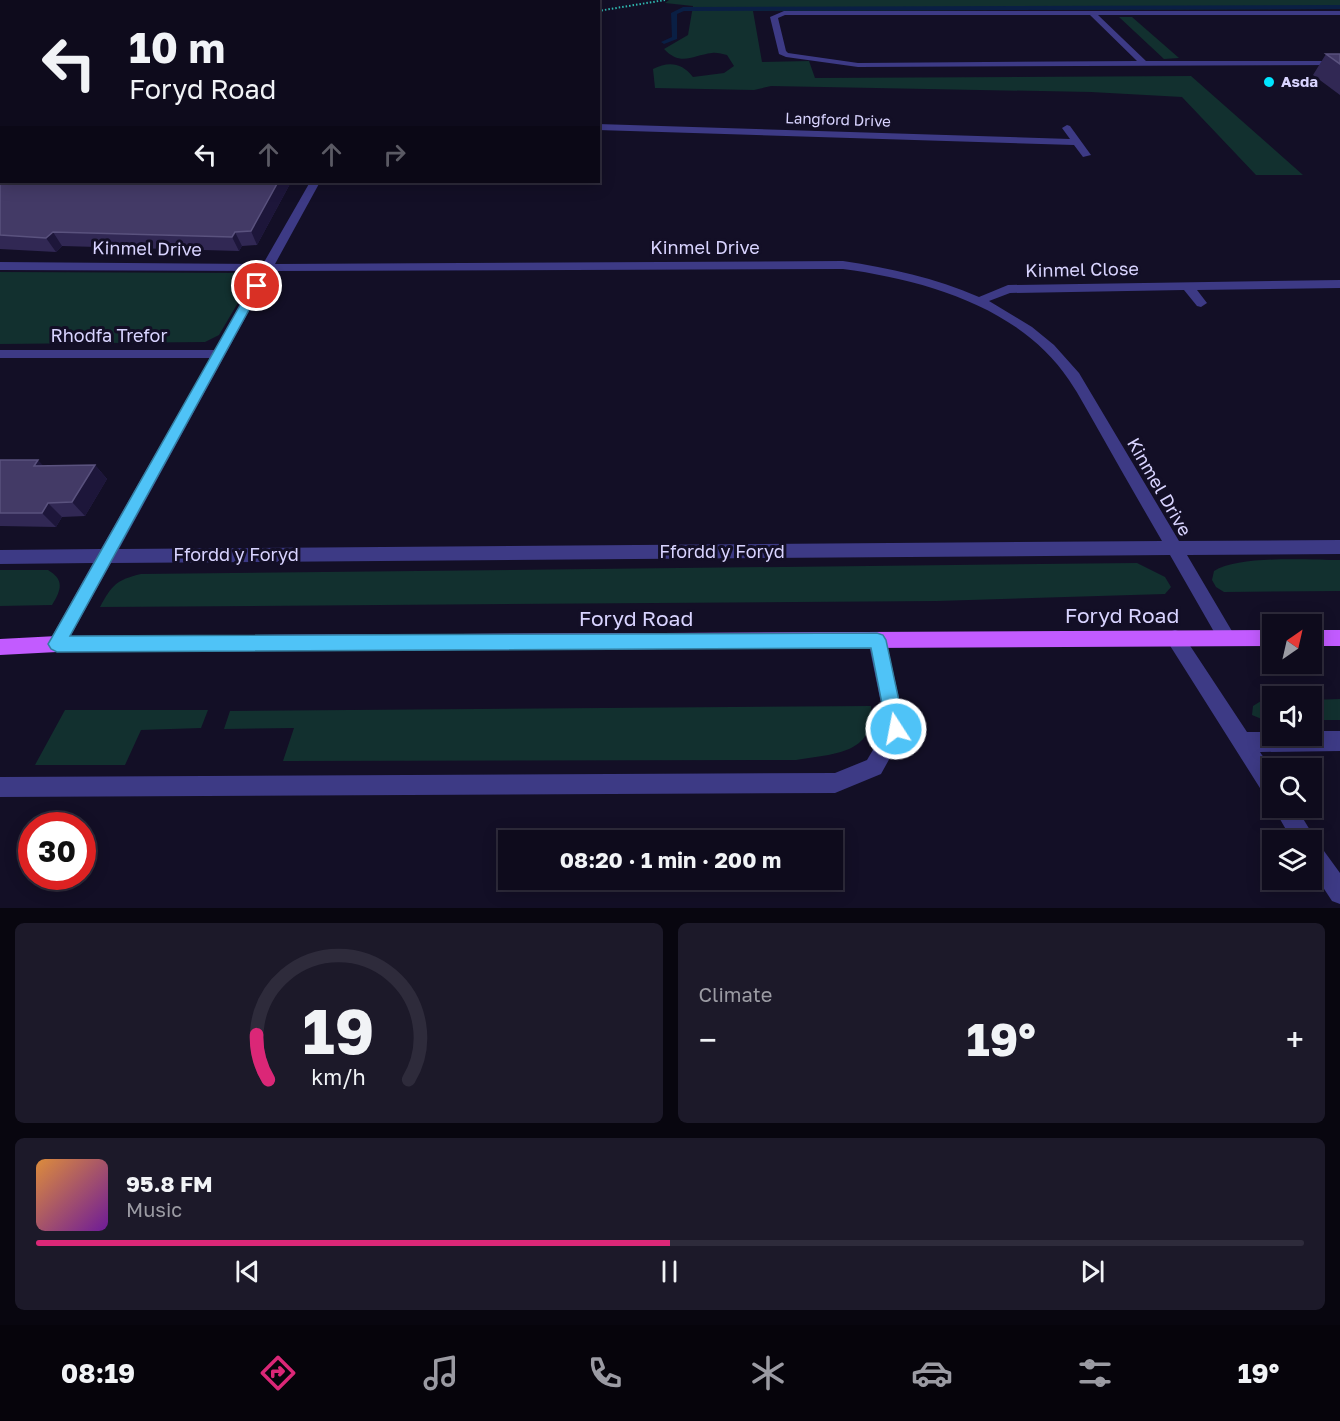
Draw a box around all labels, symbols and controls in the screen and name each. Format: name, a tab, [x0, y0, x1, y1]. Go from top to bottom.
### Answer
text: 10 m	[129, 22, 225, 72]
icon: left	[30, 24, 108, 102]
place label: Asda	[1281, 72, 1318, 90]
text: Foryd Road	[129, 73, 276, 105]
marker: Asda	[1262, 75, 1276, 89]
street label: Langford Drive	[785, 108, 892, 130]
icon: left	[189, 138, 222, 171]
icon: ahead	[252, 138, 285, 171]
icon: ahead	[315, 138, 348, 171]
icon: right	[378, 138, 411, 171]
street label: Kinmel Drive	[92, 236, 202, 260]
street label: Kinmel Drive	[650, 236, 760, 258]
street label: Kinmel Close	[1025, 257, 1139, 281]
pin	[231, 260, 282, 311]
icon: arrive	[240, 269, 273, 302]
street label: Rhodfa Trefor	[51, 324, 167, 346]
street label: Kinmel Drive	[1123, 434, 1197, 539]
street label: Ffordd y Foryd	[659, 540, 785, 562]
street label: Ffordd y Foryd	[173, 543, 299, 565]
street label: Foryd Road	[1065, 602, 1179, 628]
street label: Foryd Road	[579, 605, 693, 631]
north arrow	[1262, 614, 1322, 674]
map controls	[1262, 614, 1322, 890]
button: sound	[1262, 686, 1322, 746]
position arrow	[864, 697, 928, 761]
button: search	[1262, 758, 1322, 818]
speed limit sign: 30	[18, 812, 96, 890]
button: layers	[1262, 830, 1322, 890]
text: 08:20 · 1 min · 200 m	[560, 846, 781, 873]
text: Climate	[699, 982, 772, 1006]
text: 19	[303, 993, 375, 1068]
text: 19°	[967, 1012, 1036, 1066]
text: −	[699, 1020, 717, 1059]
text: +	[1286, 1020, 1304, 1059]
text: km/h	[311, 1064, 366, 1090]
text: 95.8 FM	[126, 1170, 213, 1197]
text: Music	[126, 1197, 182, 1221]
icon: previous	[231, 1255, 264, 1288]
icon: pause	[653, 1255, 686, 1288]
icon: next	[1076, 1255, 1109, 1288]
icon: directions	[257, 1352, 299, 1394]
icon: music	[420, 1352, 462, 1394]
icon: phone	[584, 1352, 626, 1394]
icon: climate	[747, 1352, 789, 1394]
icon: car	[911, 1352, 953, 1394]
icon: filters	[1074, 1352, 1116, 1394]
text: 08:19	[61, 1357, 135, 1389]
text: 19°	[1238, 1357, 1279, 1389]

